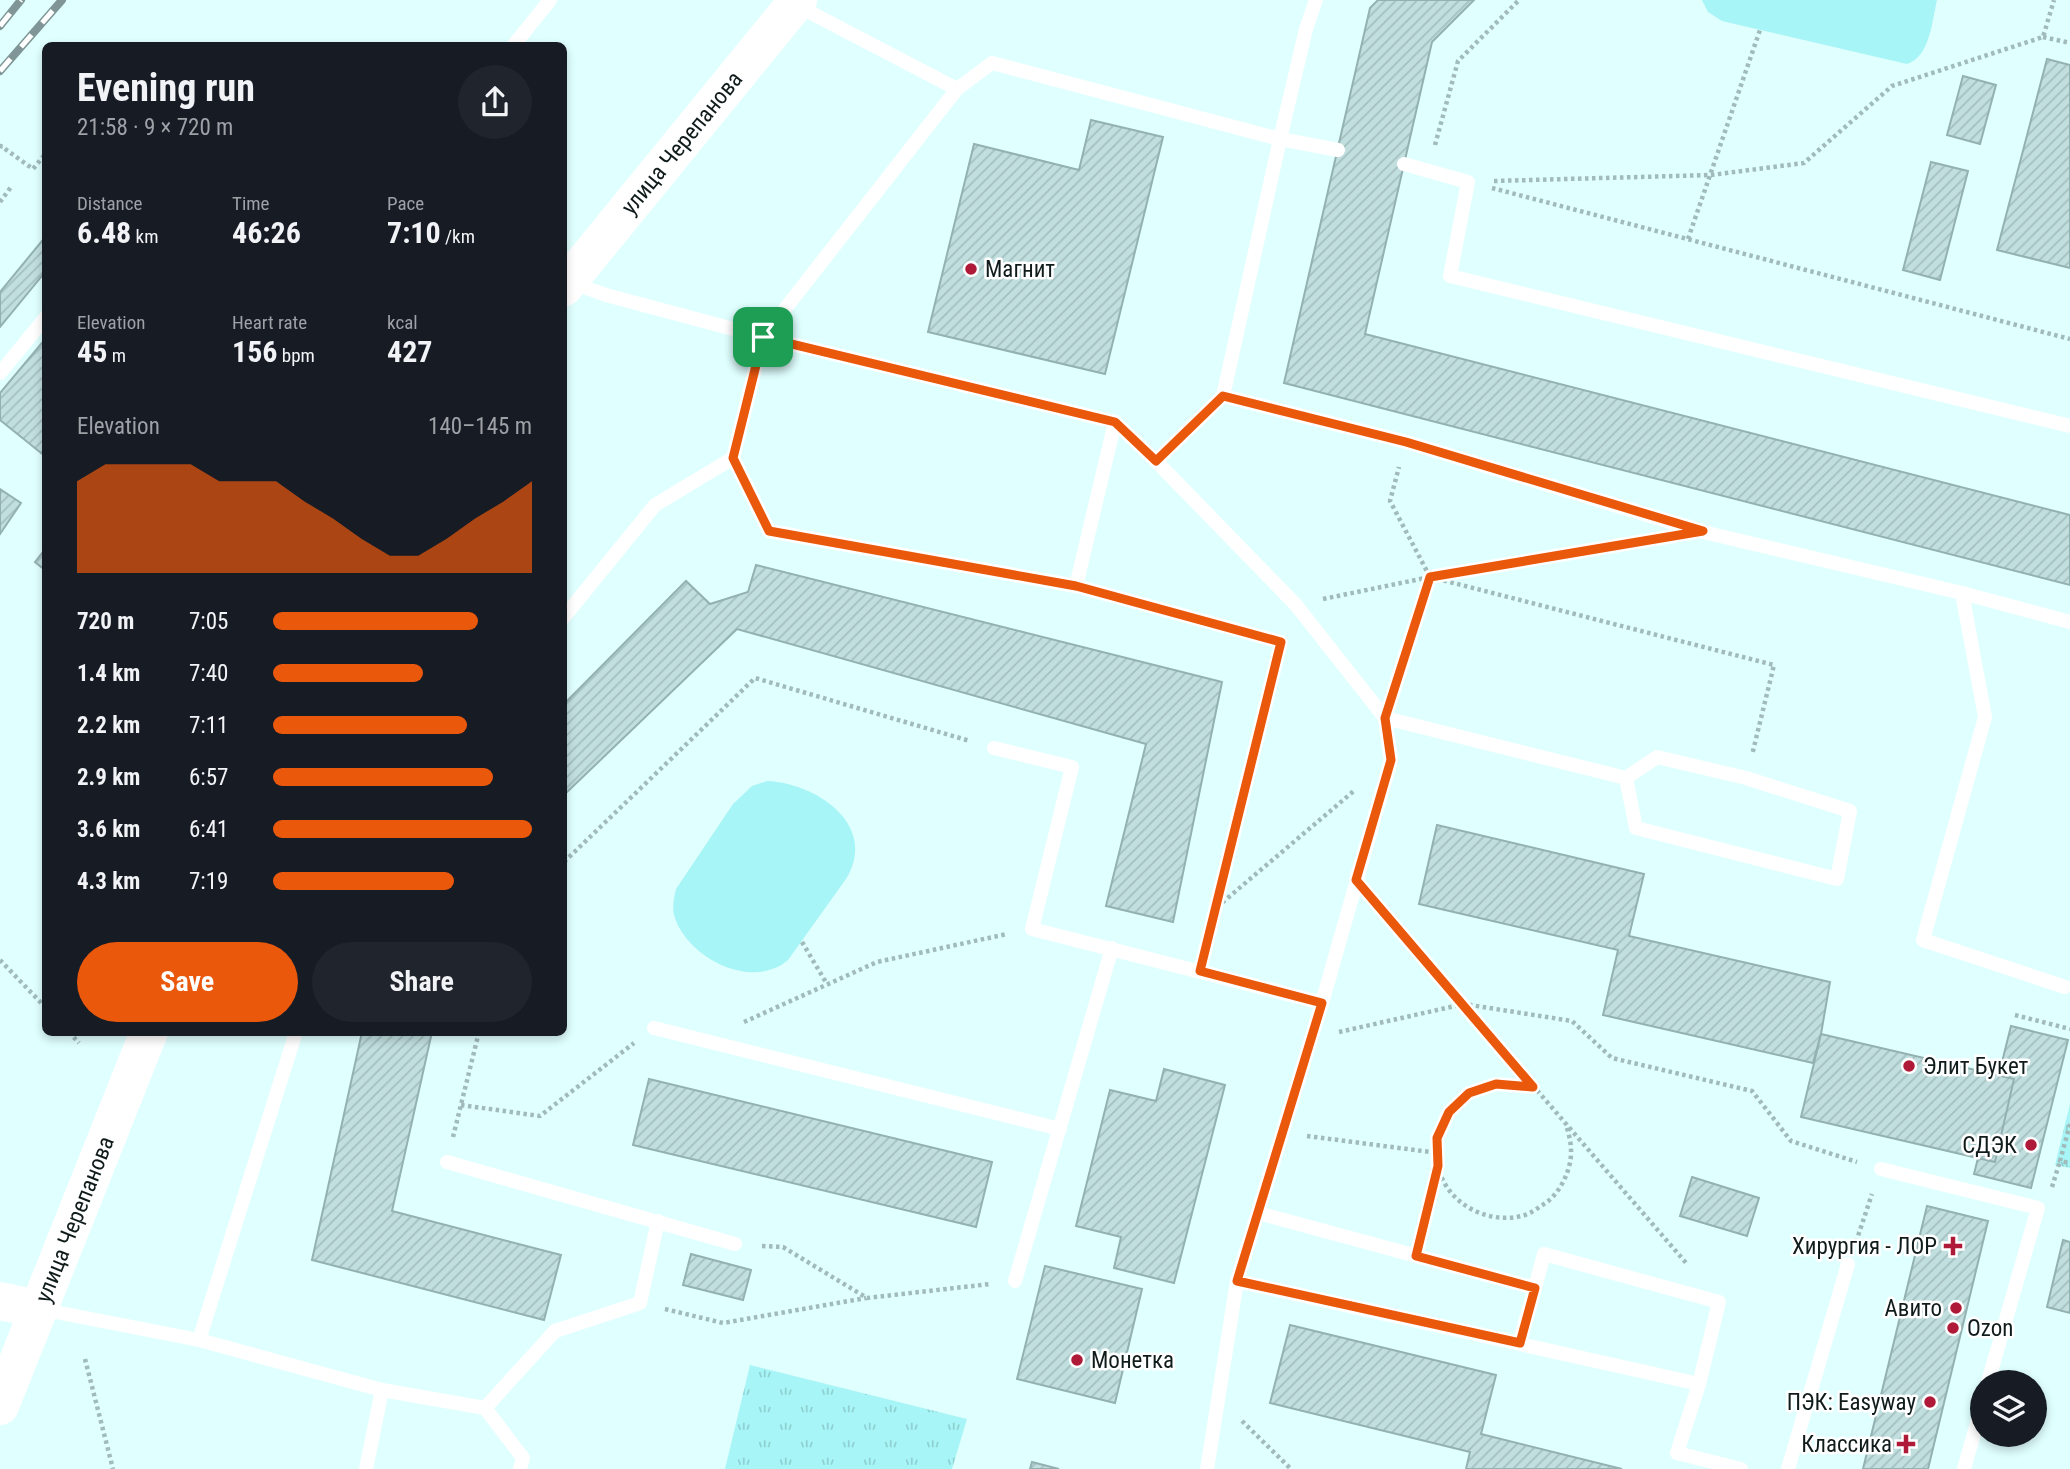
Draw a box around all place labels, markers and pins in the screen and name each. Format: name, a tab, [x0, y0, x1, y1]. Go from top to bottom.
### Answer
place label: Магнит	[985, 256, 1055, 283]
marker: Магнит	[963, 261, 979, 277]
pin	[733, 307, 793, 367]
place label: Элит Букет	[1923, 1053, 2029, 1080]
marker: Элит Букет	[1901, 1058, 1917, 1074]
place label: СДЭК	[1962, 1132, 2017, 1159]
marker: СДЭК	[2023, 1137, 2039, 1153]
place label: Хирургия - ЛОР	[1792, 1233, 1937, 1260]
marker: Хирургия - ЛОР	[1943, 1236, 1963, 1256]
place label: Авито	[1885, 1295, 1942, 1322]
marker: Авито	[1948, 1300, 1964, 1316]
place label: Ozon	[1967, 1315, 2013, 1342]
marker: Ozon	[1945, 1320, 1961, 1336]
place label: Монетка	[1091, 1347, 1174, 1374]
marker: Монетка	[1069, 1352, 1085, 1368]
place label: ПЭК: Easyway	[1787, 1389, 1916, 1416]
marker: ПЭК: Easyway	[1922, 1394, 1938, 1410]
place label: Классика	[1801, 1431, 1892, 1458]
marker: Классика	[1898, 1436, 1914, 1452]

